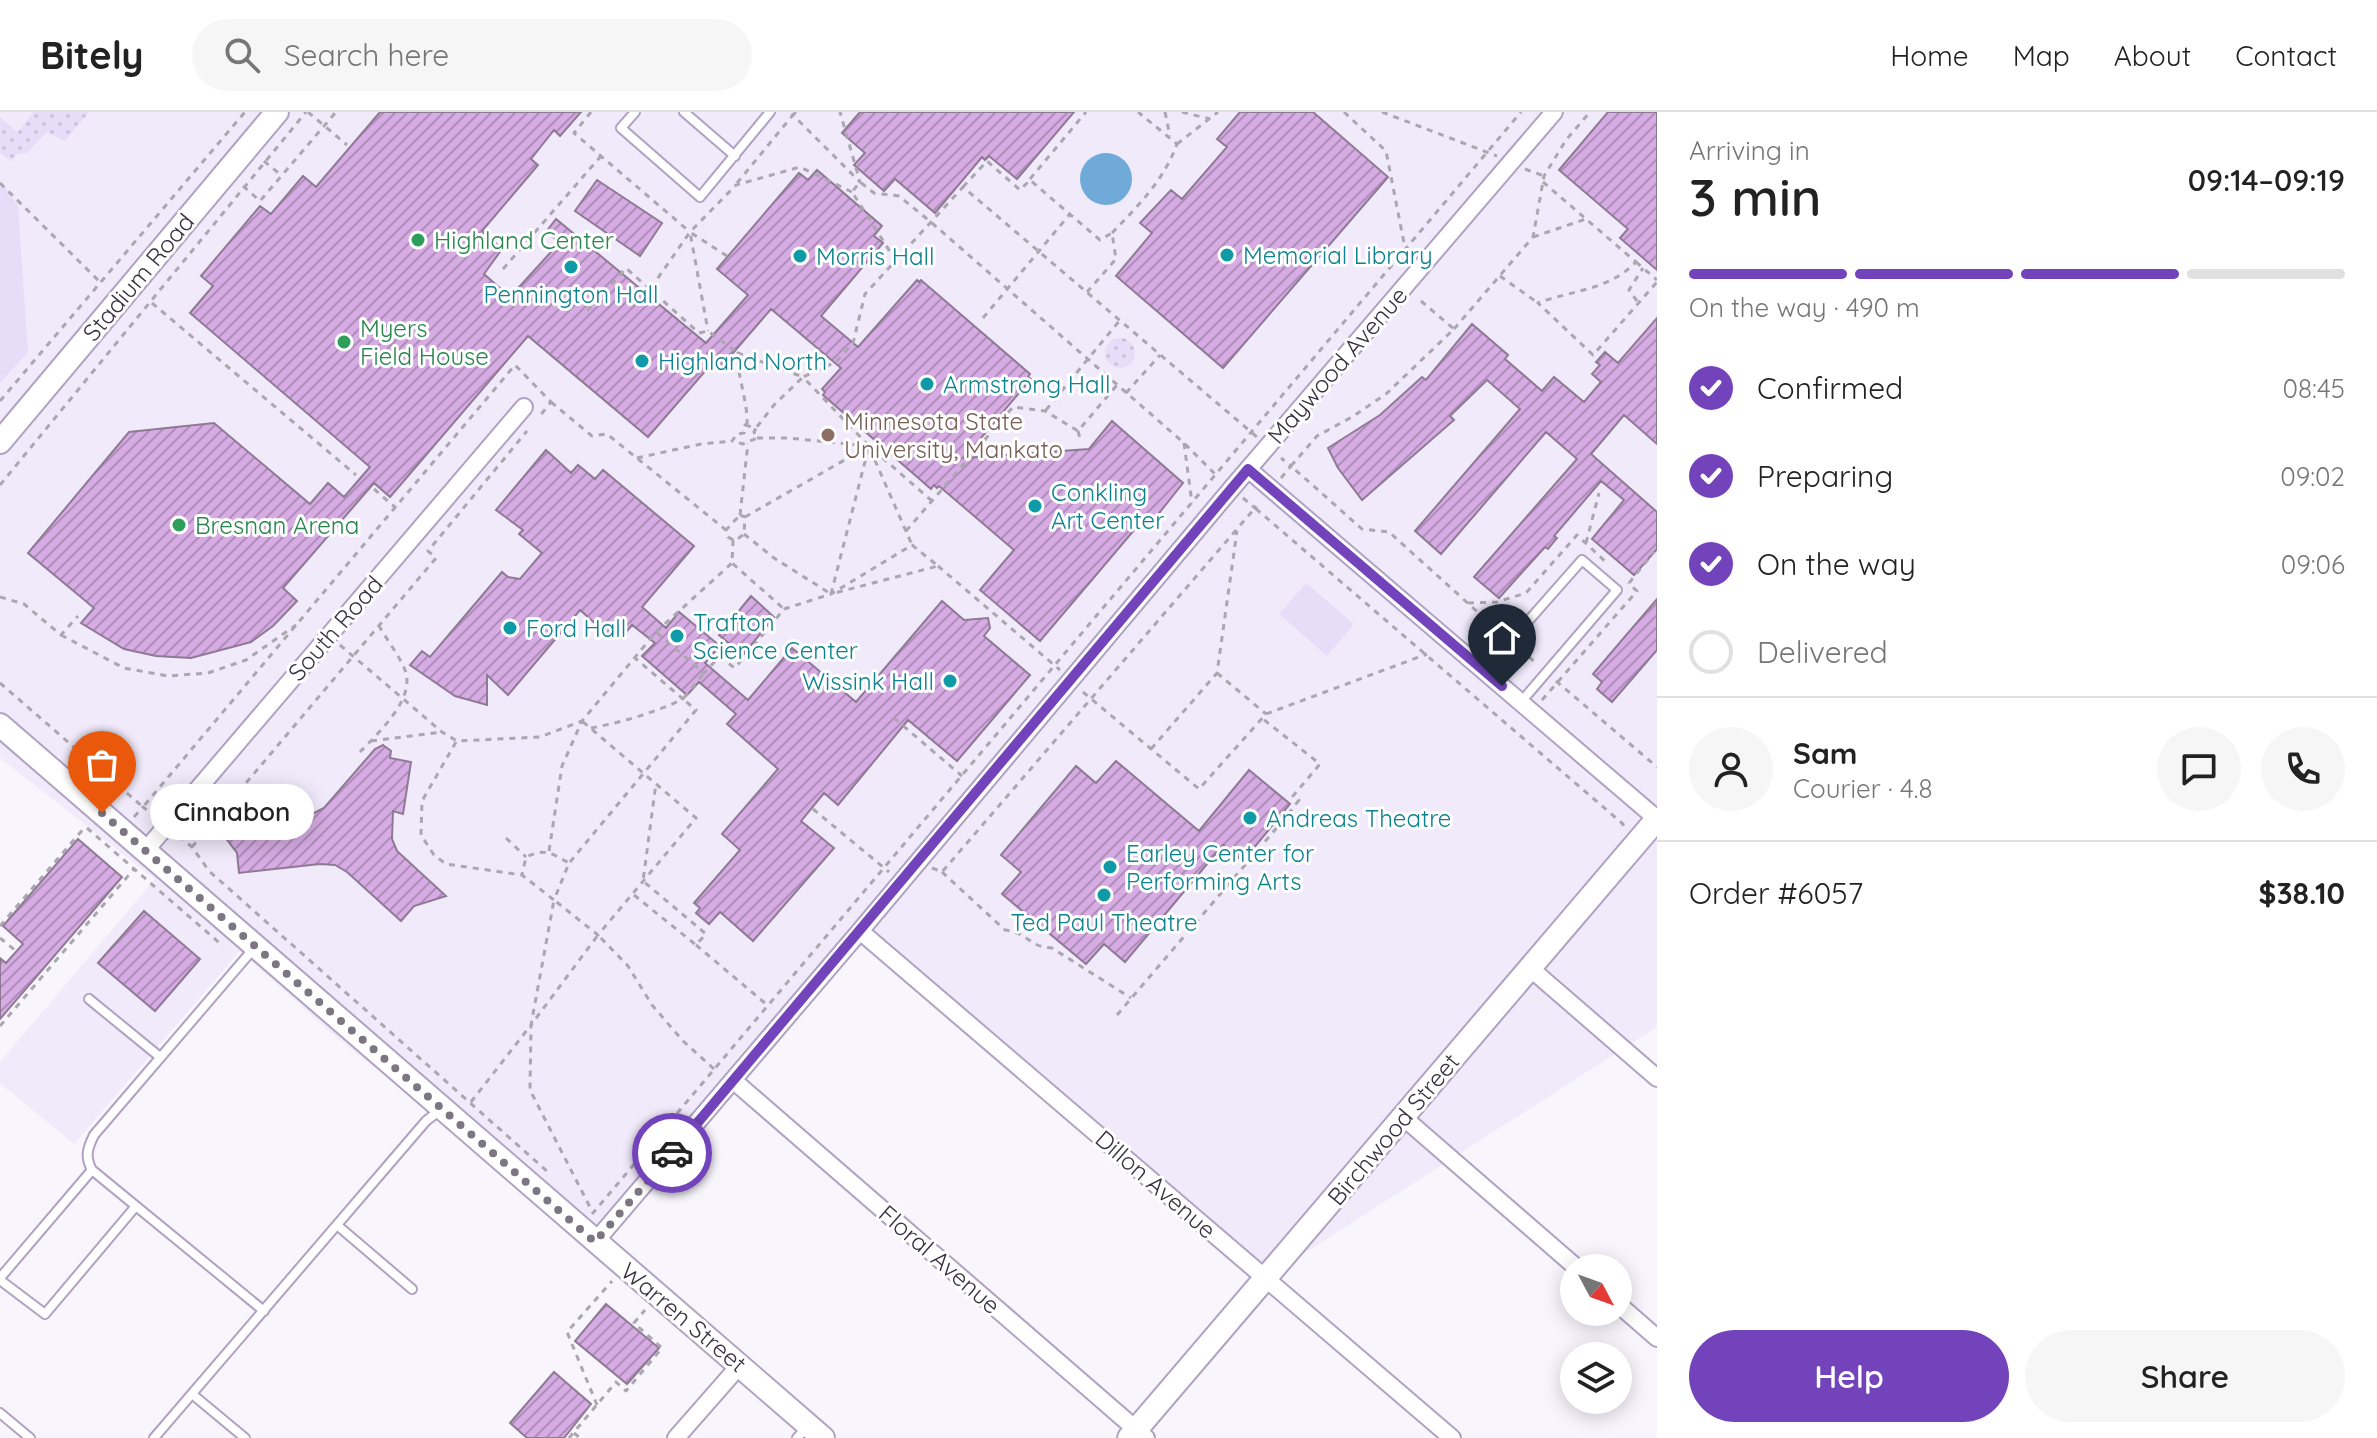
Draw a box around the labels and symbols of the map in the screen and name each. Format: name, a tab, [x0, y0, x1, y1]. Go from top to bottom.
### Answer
street label: Stadium Road	[76, 207, 200, 347]
place label: Highland Center	[434, 225, 614, 255]
marker: Highland Center	[409, 231, 427, 249]
place label: Memorial Library	[1243, 240, 1433, 270]
place label: Morris Hall	[816, 241, 935, 271]
marker: Memorial Library	[1218, 246, 1236, 264]
marker: Morris Hall	[791, 247, 809, 265]
marker: Pennington Hall	[562, 258, 580, 276]
place label: Pennington Hall	[483, 279, 659, 309]
street label: Maywood Avenue	[1261, 280, 1413, 450]
place label: Myers Field House	[360, 313, 489, 371]
marker: Myers Field House	[335, 333, 353, 351]
place label: Highland North	[658, 346, 827, 376]
marker: Highland North	[633, 352, 651, 370]
place label: Armstrong Hall	[943, 369, 1111, 399]
marker: Armstrong Hall	[918, 375, 936, 393]
place label: Minnesota State University, Mankato	[844, 406, 1063, 464]
marker: Minnesota State University, Mankato	[819, 426, 837, 444]
place label: Conkling Art Center	[1051, 477, 1164, 535]
marker: Conkling Art Center	[1026, 497, 1044, 515]
place label: Bresnan Arena	[195, 510, 359, 540]
marker: Bresnan Arena	[170, 516, 188, 534]
street label: South Road	[281, 569, 389, 687]
pin	[1468, 604, 1536, 686]
place label: Trafton Science Center	[693, 607, 858, 665]
place label: Ford Hall	[526, 613, 626, 643]
marker: Ford Hall	[501, 619, 519, 637]
marker: Trafton Science Center	[668, 627, 686, 645]
place label: Wissink Hall	[802, 666, 934, 696]
marker: Wissink Hall	[941, 672, 959, 690]
pin	[68, 731, 136, 813]
callout: Cinnabon	[150, 785, 314, 841]
place label: Andreas Theatre	[1266, 803, 1451, 833]
marker: Andreas Theatre	[1241, 809, 1259, 827]
place label: Earley Center for Performing Arts	[1126, 838, 1314, 896]
marker: Earley Center for Performing Arts	[1101, 858, 1119, 876]
marker: Ted Paul Theatre	[1095, 886, 1113, 904]
place label: Ted Paul Theatre	[1010, 907, 1198, 937]
street label: Birchwood Street	[1321, 1047, 1465, 1211]
courier	[632, 1113, 712, 1193]
street label: Dillon Avenue	[1089, 1123, 1223, 1245]
street label: Floral Avenue	[873, 1198, 1007, 1320]
north arrow	[1560, 1254, 1632, 1326]
street label: Warren Street	[615, 1256, 753, 1378]

